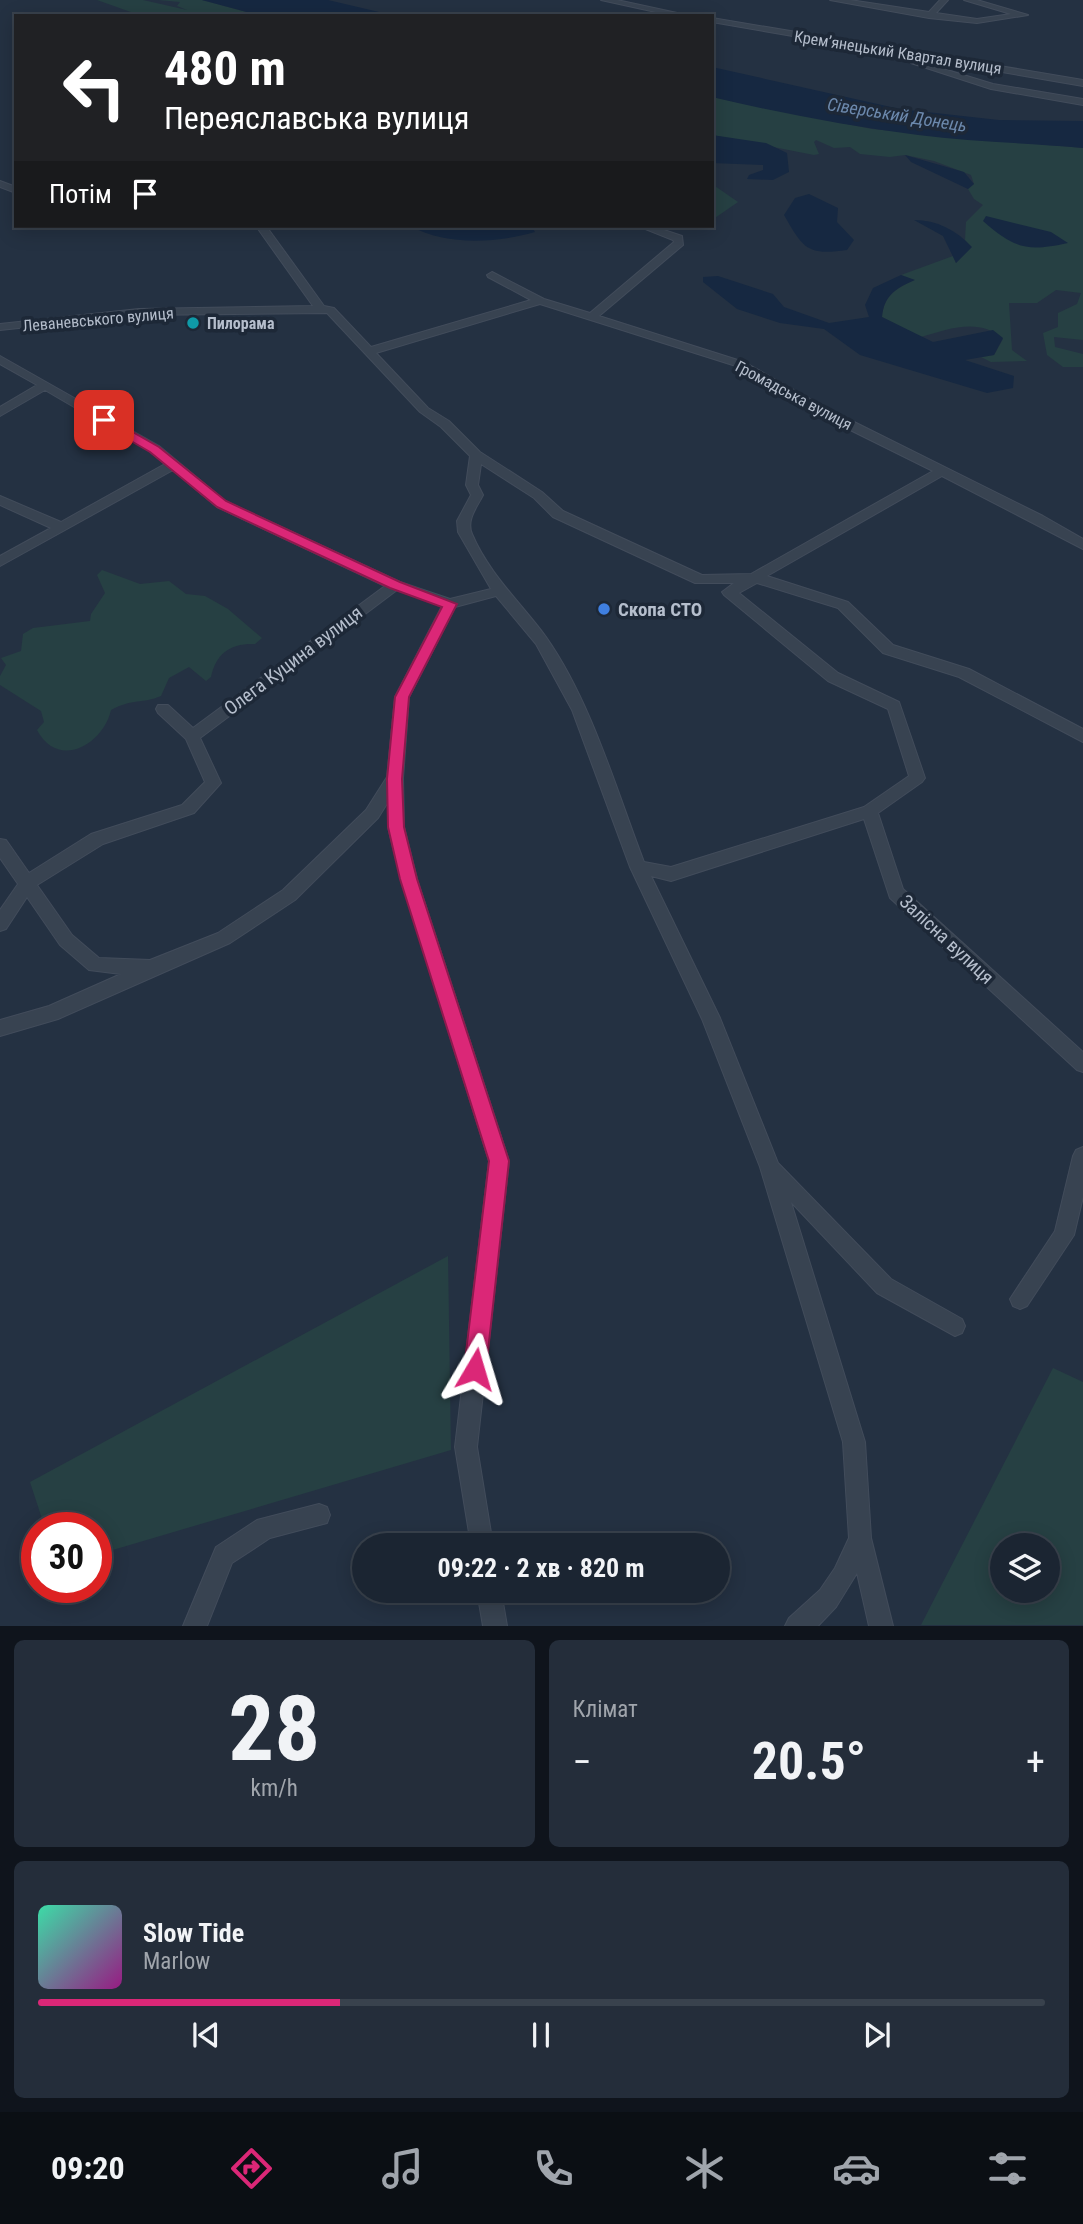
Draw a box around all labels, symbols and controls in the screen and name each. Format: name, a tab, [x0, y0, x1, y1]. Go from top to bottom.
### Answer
street label: Крем’янецький Квартал вулиця	[793, 27, 1003, 78]
text: 480 m	[164, 40, 286, 97]
icon: left	[49, 42, 140, 133]
water label: Сіверський Донець	[826, 93, 968, 136]
text: Переяславська вулиця	[164, 99, 469, 137]
icon: arrive	[126, 175, 164, 213]
text: Потім	[49, 179, 112, 209]
street label: Леваневського вулиця	[22, 303, 174, 336]
place label: Пилорама	[207, 314, 275, 333]
marker: Пилорама	[185, 315, 201, 331]
street label: Громадська вулиця	[732, 357, 855, 434]
pin	[74, 390, 134, 450]
icon: arrive	[85, 401, 123, 439]
place label: Скопа СТО	[618, 598, 702, 621]
street label: Олега Куцина вулиця	[220, 601, 367, 720]
marker: Скопа СТО	[596, 601, 612, 617]
street label: Залісна вулиця	[895, 890, 999, 989]
position arrow	[438, 1332, 512, 1406]
speed limit sign: 30	[21, 1512, 112, 1603]
map controls	[990, 1533, 1060, 1603]
button: layers	[990, 1533, 1060, 1603]
text: 09:22 · 2 хв · 820 m	[438, 1553, 644, 1583]
text: 28	[228, 1676, 320, 1782]
text: Клімат	[573, 1696, 638, 1723]
text: 20.5°	[752, 1731, 866, 1792]
text: −	[573, 1740, 592, 1784]
text: +	[1026, 1740, 1045, 1784]
text: km/h	[251, 1775, 298, 1802]
text: Slow Tide	[143, 1918, 244, 1948]
text: Marlow	[143, 1948, 210, 1975]
icon: previous	[187, 2016, 225, 2054]
icon: pause	[522, 2016, 560, 2054]
icon: next	[858, 2016, 896, 2054]
icon: directions	[227, 2144, 276, 2193]
icon: music	[378, 2144, 427, 2193]
icon: phone	[529, 2144, 578, 2193]
icon: climate	[680, 2144, 729, 2193]
icon: car	[832, 2144, 881, 2193]
icon: filters	[983, 2144, 1032, 2193]
text: 09:20	[51, 2149, 125, 2187]

